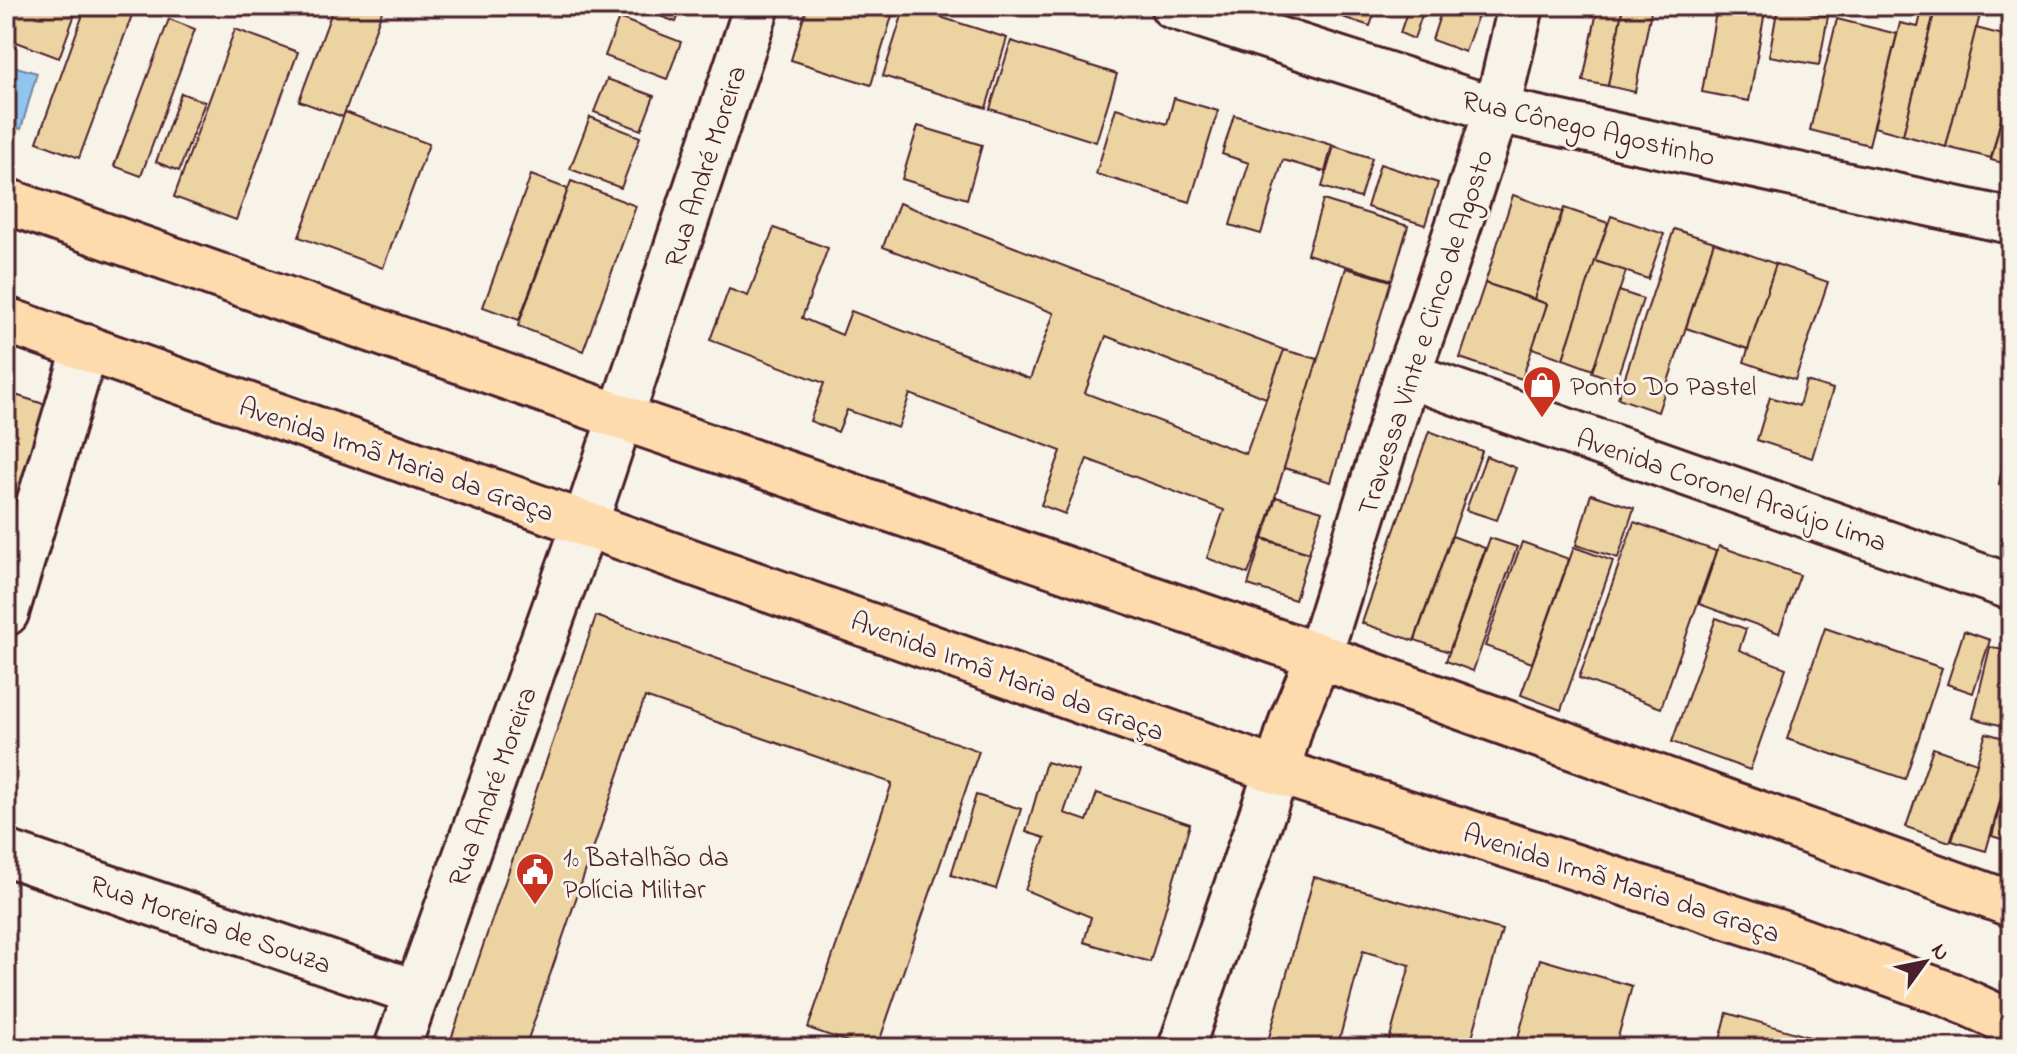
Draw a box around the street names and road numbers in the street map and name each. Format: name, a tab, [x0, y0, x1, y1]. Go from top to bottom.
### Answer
street label: Rua André Moreira	[655, 61, 759, 273]
street label: Rua Cônego Agostinho	[1458, 81, 1719, 179]
street label: Travessa Vinte e Cinco de Agosto	[1349, 145, 1506, 521]
street label: Avenida Irmã Maria da Graça	[233, 388, 559, 535]
street label: Avenida Coronel Araújo Lima	[1570, 420, 1892, 565]
street label: Avenida Irmã Maria da Graça	[844, 602, 1169, 754]
street label: Rua André Moreira	[439, 681, 549, 893]
street label: Avenida Irmã Maria da Graça	[1457, 815, 1785, 956]
street label: Rua Moreira de Souza	[84, 866, 336, 987]

